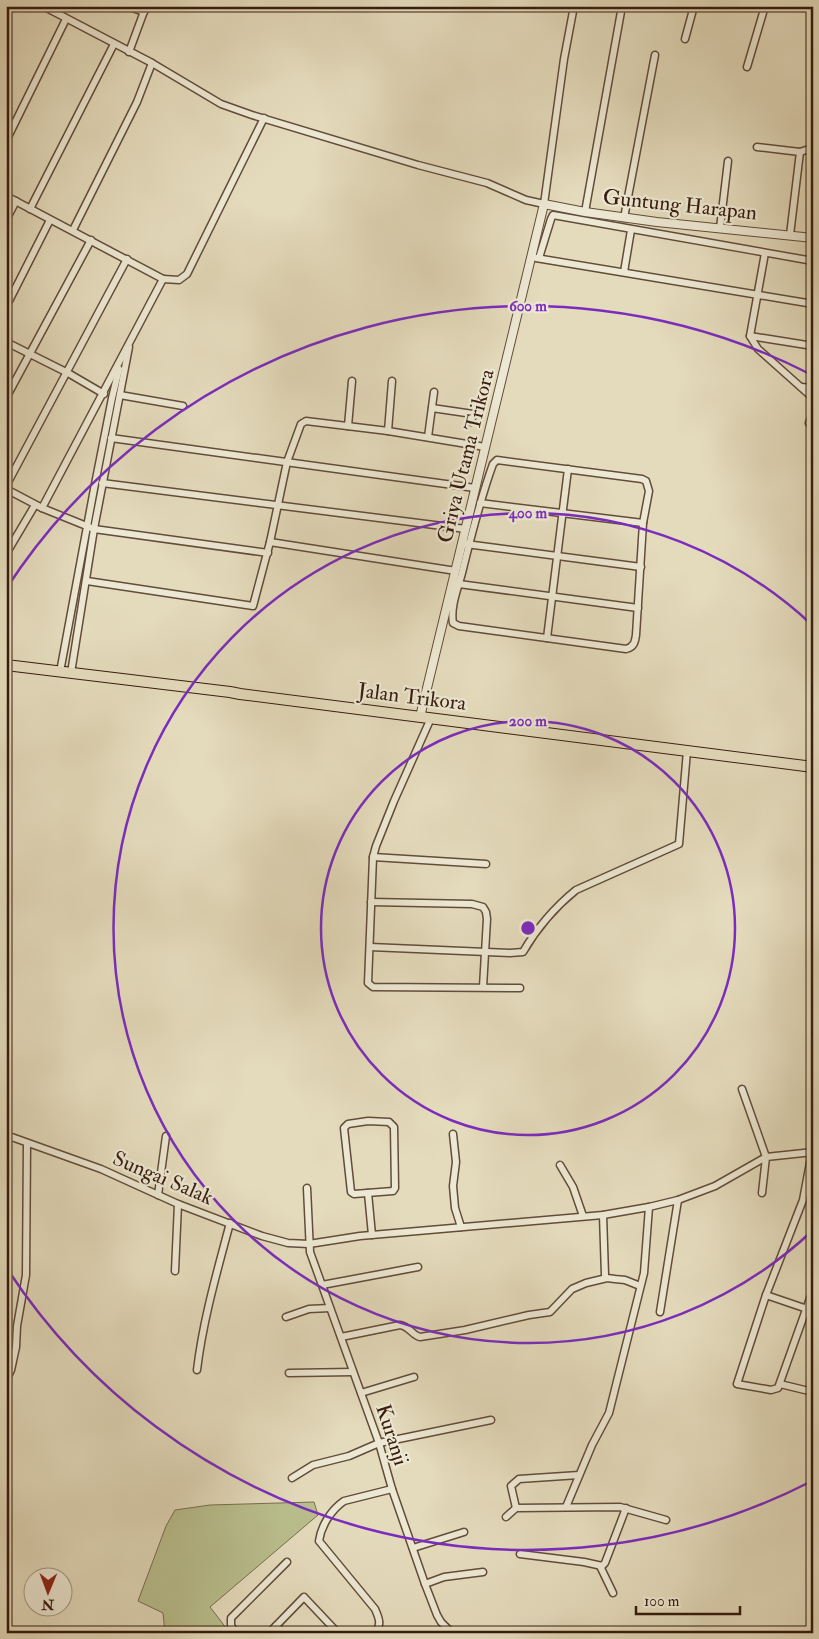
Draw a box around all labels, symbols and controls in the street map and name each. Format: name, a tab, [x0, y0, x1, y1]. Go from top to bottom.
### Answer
street label: Guntung Harapan	[602, 183, 759, 227]
text: 600 m	[509, 297, 547, 316]
street label: Griya Utama Trikora	[431, 366, 501, 546]
text: 400 m	[508, 504, 547, 523]
street label: Jalan Trikora	[355, 677, 468, 717]
text: 200 m	[509, 712, 547, 731]
centre of rings	[519, 919, 537, 937]
street label: Sungai Salak	[109, 1145, 217, 1211]
street label: Kuranji	[369, 1401, 415, 1469]
north arrow	[22, 1566, 72, 1616]
scale bar	[636, 1584, 740, 1616]
text: 100 m	[644, 1592, 680, 1611]
text: N	[41, 1596, 55, 1613]

